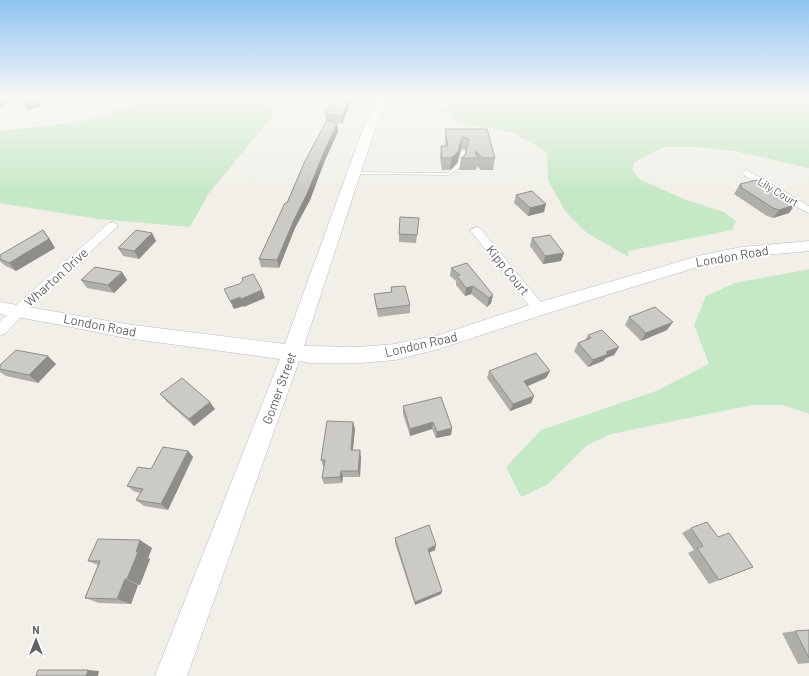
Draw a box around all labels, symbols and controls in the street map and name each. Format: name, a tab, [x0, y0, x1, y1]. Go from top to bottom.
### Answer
street label: Lily Court	[755, 174, 801, 209]
street label: Kipp Court	[483, 242, 533, 298]
street label: London Road	[694, 242, 770, 270]
street label: Wharton Drive	[21, 244, 91, 310]
street label: London Road	[62, 310, 138, 340]
street label: London Road	[383, 328, 459, 360]
street label: Gomer Street	[259, 350, 299, 426]
north arrow	[16, 620, 56, 660]
text: N	[32, 623, 40, 636]

